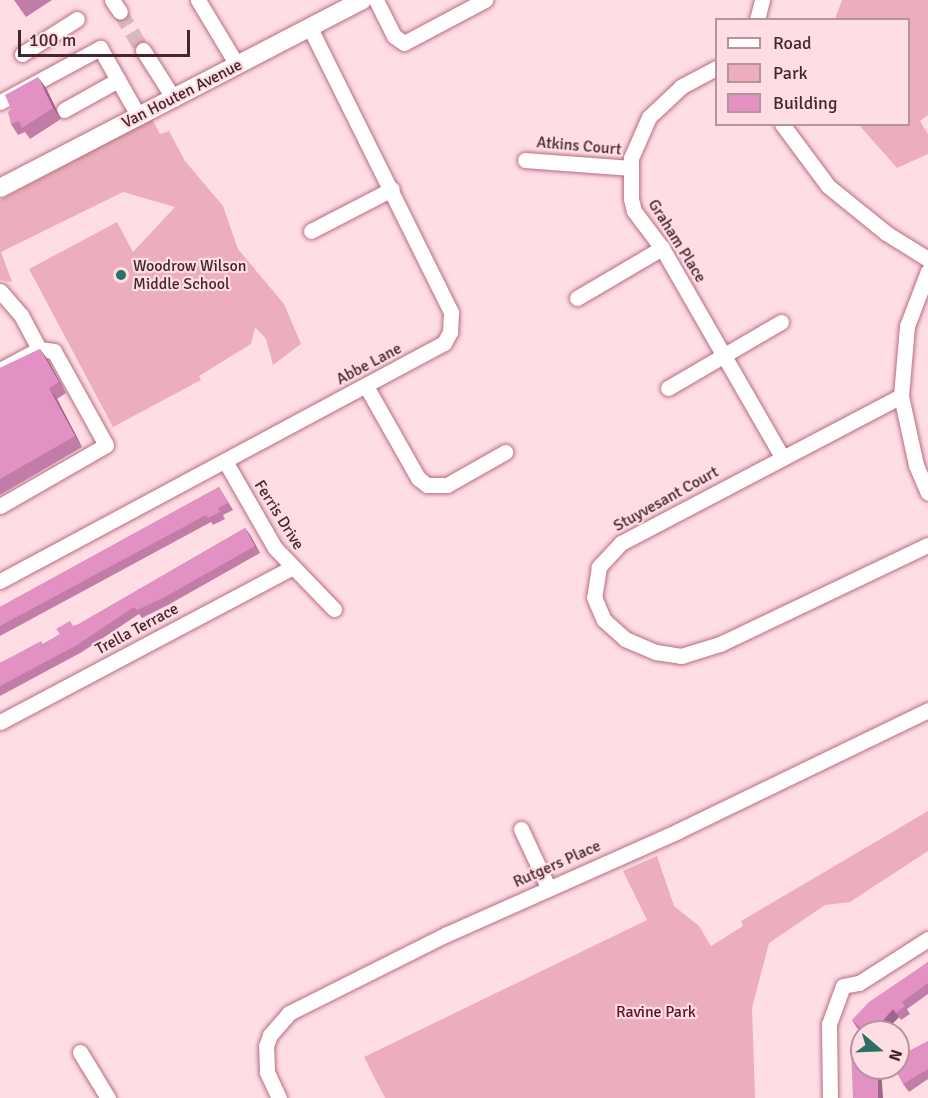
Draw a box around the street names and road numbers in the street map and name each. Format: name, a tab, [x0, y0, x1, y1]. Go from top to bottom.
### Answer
street label: Van Houten Avenue	[119, 55, 245, 133]
street label: Atkins Court	[536, 133, 622, 159]
street label: Graham Place	[644, 196, 710, 286]
street label: Abbe Lane	[333, 339, 405, 389]
street label: Stuyvesant Court	[610, 462, 722, 536]
street label: Ferris Drive	[250, 477, 308, 553]
street label: Trella Terrace	[92, 599, 182, 659]
street label: Rutgers Place	[510, 836, 604, 892]

